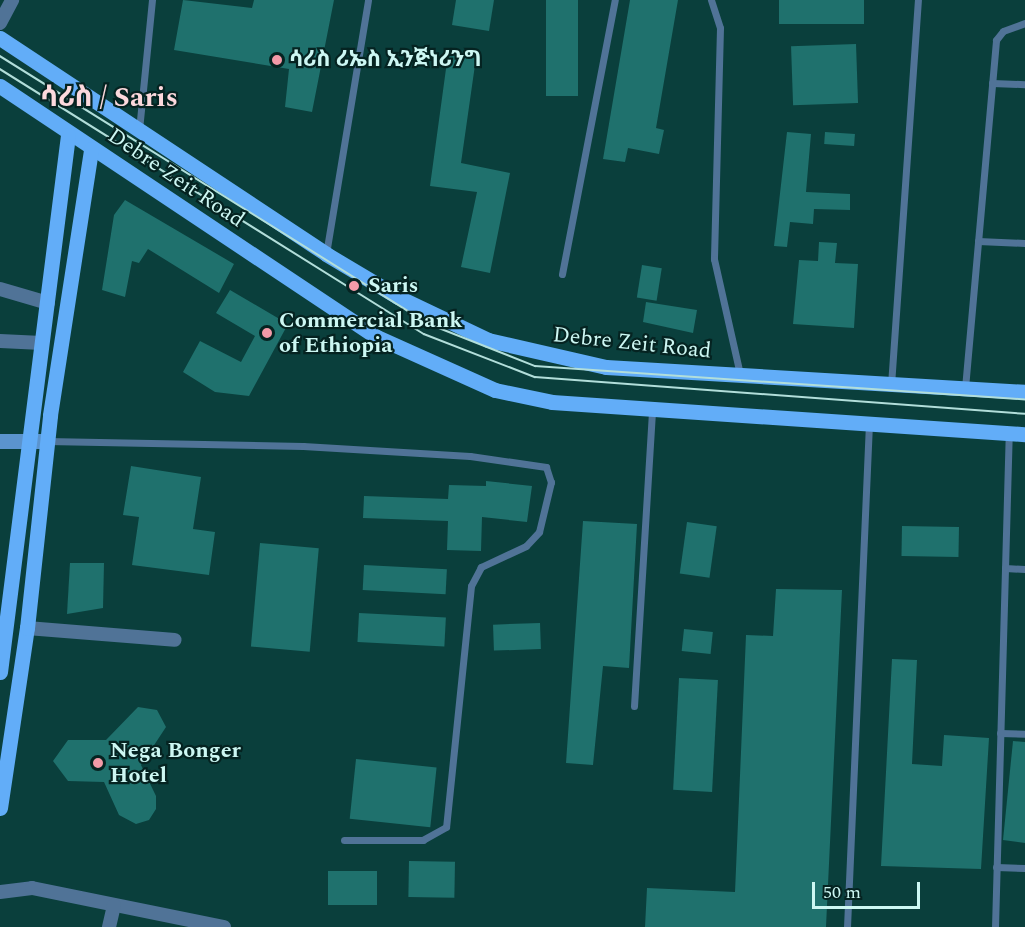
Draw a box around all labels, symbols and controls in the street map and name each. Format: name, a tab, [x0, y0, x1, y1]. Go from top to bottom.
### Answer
place label: ሳሪስ ሪኤስ ኢንጅነሪንግ	[289, 47, 481, 73]
marker: ሳሪስ ሪኤስ ኢንጅነሪንግ	[270, 53, 284, 67]
district label: ሳሪስ / Saris	[40, 81, 178, 115]
street label: Debre Zeit Road	[103, 123, 249, 233]
place label: Saris	[368, 273, 418, 299]
marker: Saris	[345, 277, 363, 295]
place label: Commercial Bank of Ethiopia	[279, 307, 463, 358]
street label: Debre Zeit Road	[552, 322, 712, 364]
marker: Commercial Bank of Ethiopia	[260, 326, 274, 340]
place label: Nega Bonger Hotel	[110, 737, 241, 788]
marker: Nega Bonger Hotel	[91, 756, 105, 770]
scale bar	[815, 870, 923, 908]
text: 50 m	[823, 879, 861, 906]

